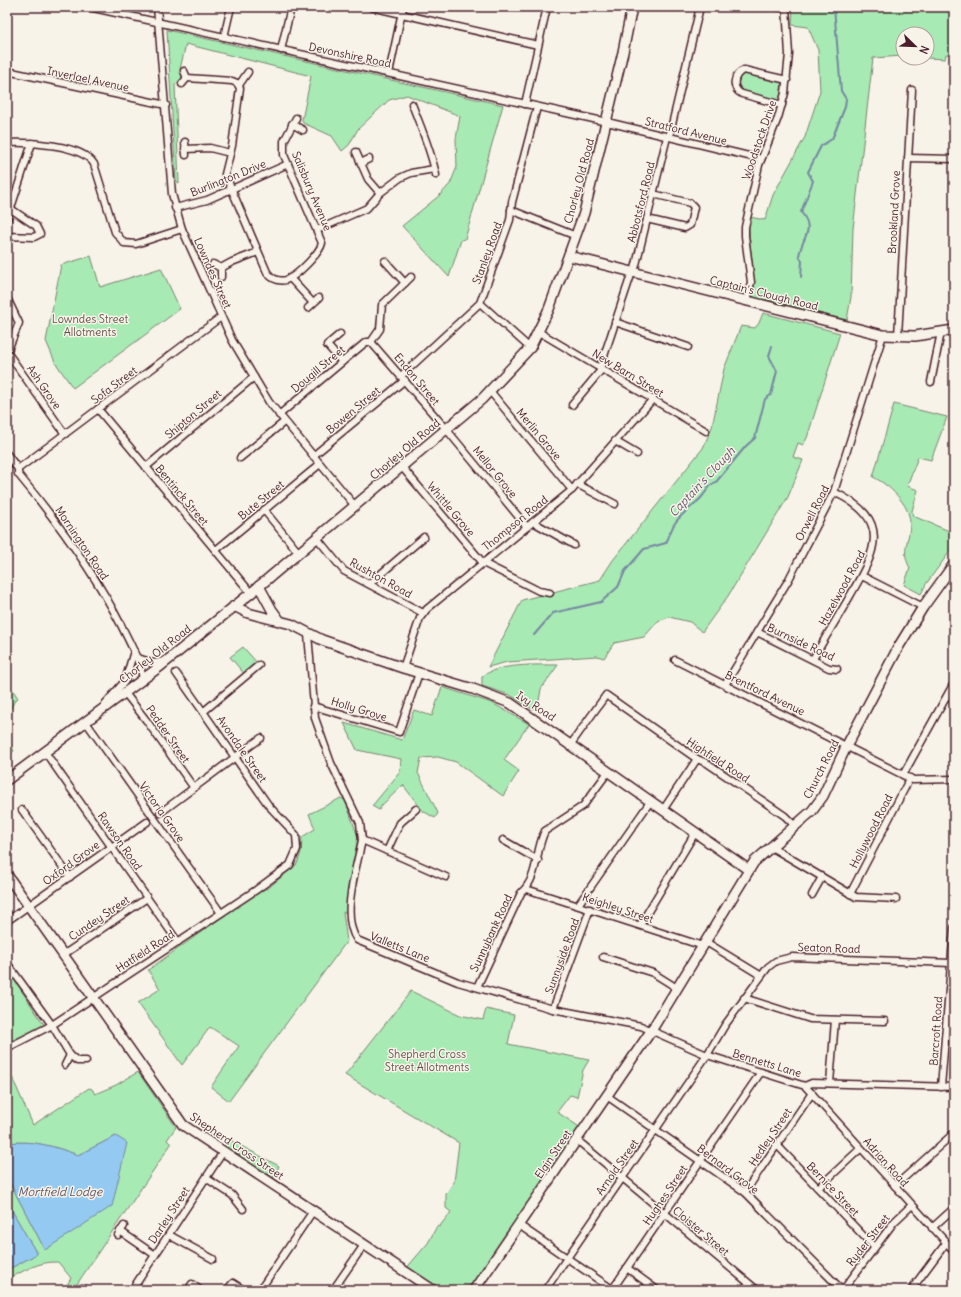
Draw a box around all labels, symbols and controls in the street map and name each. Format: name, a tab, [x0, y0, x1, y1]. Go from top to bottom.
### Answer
north arrow	[895, 26, 935, 66]
street label: Devonshire Road	[307, 39, 393, 71]
text: N	[916, 44, 932, 56]
street label: Inverlael Avenue	[46, 63, 130, 95]
street label: Woodstock Drive	[739, 98, 779, 182]
street label: Stratford Avenue	[644, 114, 728, 148]
street label: Chorley Old Road	[561, 136, 597, 225]
street label: Salisbury Avenue	[289, 149, 335, 233]
street label: Burlington Drive	[188, 156, 268, 200]
street label: Abbotsford Road	[624, 160, 658, 244]
street label: Brookland Grove	[885, 170, 903, 254]
street label: Stanley Road	[469, 219, 505, 286]
street label: Lowndes Street	[191, 235, 235, 311]
street label: Captain's Clough Road	[708, 273, 820, 313]
park label: Lowndes Street Allotments	[52, 312, 128, 339]
street label: Dougill Street	[288, 342, 348, 396]
street label: New Barn Street	[590, 346, 667, 400]
street label: Endon Street	[391, 350, 443, 408]
street label: Ash Grove	[24, 362, 64, 412]
street label: Sofa Street	[88, 363, 140, 407]
street label: Bowen Street	[323, 383, 383, 437]
street label: Shipton Street	[162, 386, 224, 442]
street label: Merlin Grove	[513, 405, 565, 463]
street label: Chorley Old Road	[367, 415, 443, 482]
street label: Mellor Grove	[470, 443, 520, 501]
water label: Captain's Clough	[665, 443, 739, 520]
street label: Bentinck Street	[152, 462, 212, 528]
street label: Bute Street	[235, 477, 287, 523]
street label: Whittle Grove	[424, 479, 478, 539]
street label: Orwell Road	[792, 482, 832, 543]
street label: Thompson Road	[479, 492, 551, 554]
street label: Mornington Road	[52, 504, 112, 583]
street label: Hazelwood Road	[816, 548, 869, 628]
street label: Rushton Road	[347, 555, 415, 601]
street label: Burnside Road	[765, 620, 837, 664]
street label: Chorley Old Road	[116, 621, 194, 686]
street label: Brentford Avenue	[723, 668, 807, 718]
street label: Ivy Road	[514, 688, 559, 724]
street label: Holly Grove	[329, 694, 389, 724]
street label: Pedder Street	[143, 702, 193, 766]
street label: Avondale Street	[214, 713, 270, 785]
street label: Highfield Road	[684, 734, 752, 786]
street label: Church Road	[800, 737, 842, 801]
street label: Victoria Grove	[136, 779, 188, 845]
street label: Hollywood Road	[846, 791, 896, 870]
street label: Rawson Road	[95, 809, 145, 873]
street label: Oxford Grove	[40, 838, 102, 888]
street label: Keighley Street	[581, 890, 656, 926]
street label: Sunnybank Road	[467, 891, 515, 974]
street label: Cundey Street	[66, 892, 132, 943]
street label: Sunnyside Road	[542, 916, 582, 996]
street label: Hatfield Road	[113, 927, 177, 975]
street label: Valletts Lane	[368, 929, 432, 965]
street label: Seaton Road	[797, 940, 861, 956]
street label: Barcroft Road	[927, 995, 945, 1066]
street label: Bennetts Lane	[731, 1046, 803, 1080]
park label: Shepherd Cross Street Allotments	[385, 1047, 469, 1074]
street label: Hedley Street	[746, 1105, 795, 1169]
street label: Shepherd Cross Street	[187, 1109, 287, 1183]
street label: Elgin Street	[532, 1127, 575, 1181]
street label: Adrian Road	[860, 1134, 912, 1190]
street label: Arnold Street	[593, 1136, 642, 1198]
street label: Bernard Grove	[694, 1141, 762, 1197]
street label: Bernice Street	[804, 1159, 862, 1219]
street label: Hughes Street	[640, 1162, 690, 1228]
water label: Mortfield Lodge	[18, 1184, 104, 1199]
street label: Darley Street	[145, 1184, 193, 1246]
street label: Cloister Street	[670, 1203, 732, 1259]
street label: Ryder Street	[843, 1211, 893, 1269]

